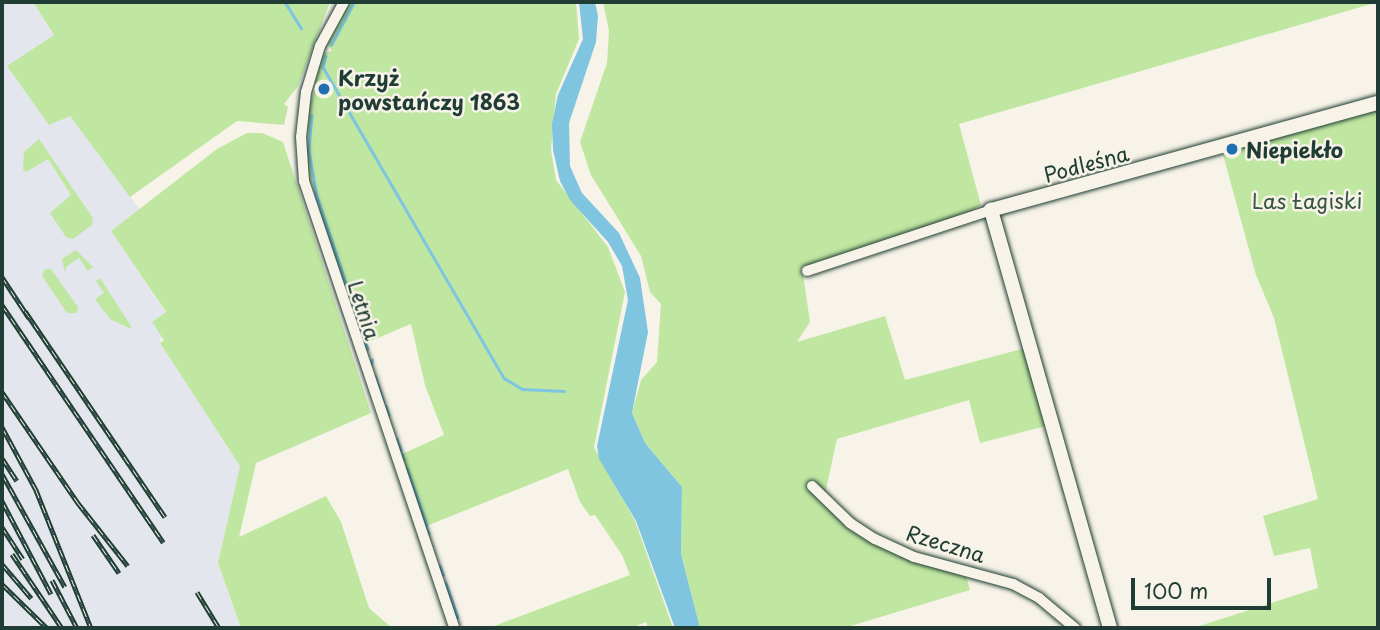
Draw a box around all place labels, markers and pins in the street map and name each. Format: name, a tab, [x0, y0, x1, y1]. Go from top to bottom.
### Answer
place label: Krzyż powstańczy 1863	[338, 64, 522, 114]
marker: Krzyż powstańczy 1863	[316, 81, 332, 97]
place label: Niepiekło	[1246, 136, 1343, 162]
marker: Niepiekło	[1224, 141, 1240, 157]

